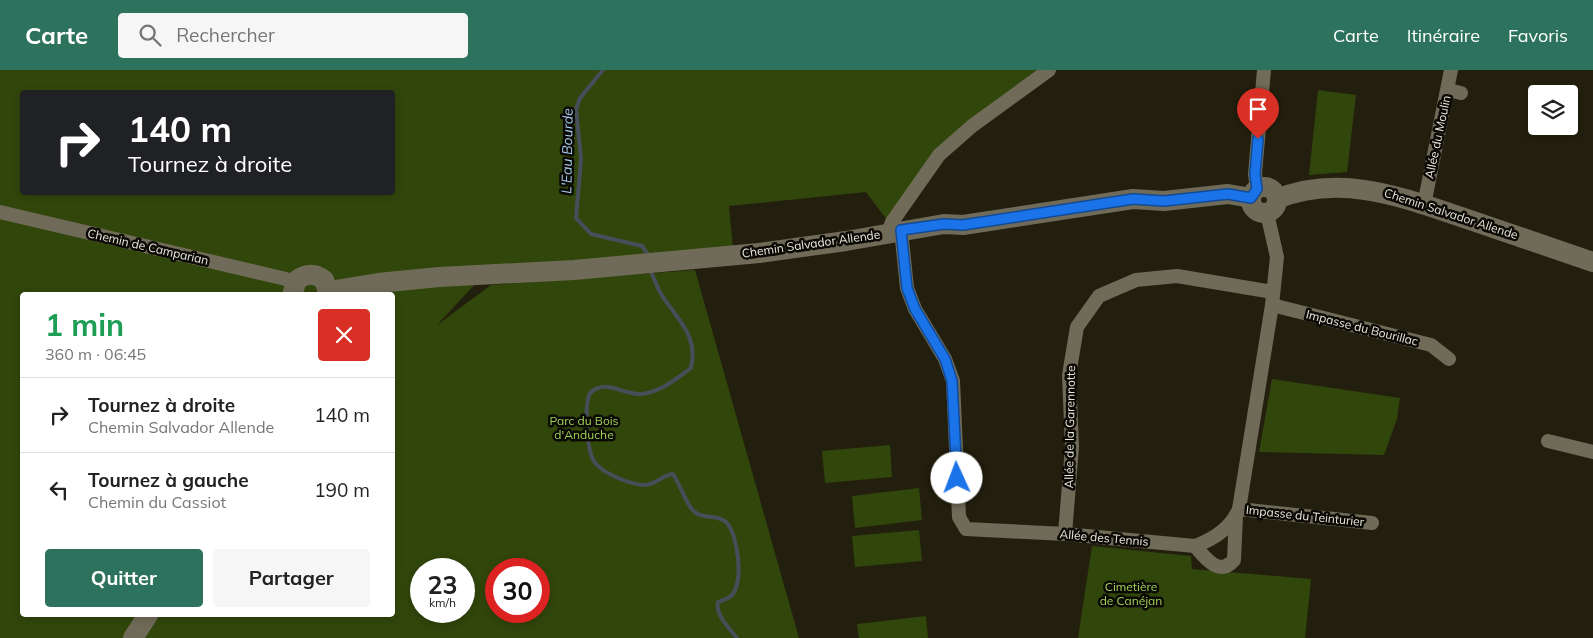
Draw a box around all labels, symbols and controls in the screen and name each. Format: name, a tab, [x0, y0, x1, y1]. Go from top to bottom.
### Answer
search box	[118, 13, 468, 58]
text: Carte	[25, 20, 88, 50]
icon: search	[136, 21, 164, 49]
text: Rechercher	[176, 23, 275, 47]
text: Carte	[1333, 24, 1379, 47]
text: Itinéraire	[1407, 24, 1480, 47]
text: Favoris	[1508, 24, 1568, 47]
map controls	[1528, 85, 1578, 135]
button: layers	[1528, 85, 1578, 135]
pin	[1237, 88, 1279, 139]
street label: Allée du Moulin	[1421, 94, 1454, 180]
icon: arrive	[1244, 95, 1272, 123]
text: 140 m	[128, 107, 232, 151]
water label: L'Eau Bourde	[557, 108, 577, 194]
icon: right	[45, 110, 110, 175]
text: Tournez à droite	[128, 150, 292, 178]
street label: Chemin Salvador Allende	[1382, 185, 1520, 242]
street label: Chemin de Camparian	[86, 225, 210, 268]
street label: Chemin Salvador Allende	[741, 226, 881, 261]
text: 1 min	[45, 306, 124, 344]
street label: Impasse du Bourillac	[1305, 306, 1420, 349]
button: close	[318, 309, 370, 361]
text: 360 m · 06:45	[45, 344, 146, 364]
street label: Allée de la Garennotte	[1061, 365, 1078, 489]
text: Tournez à droite	[88, 393, 235, 417]
icon: right	[45, 401, 73, 429]
text: 140 m	[314, 403, 370, 427]
park label: Parc du Bois d'Anduche	[549, 413, 619, 442]
text: Chemin Salvador Allende	[88, 417, 274, 437]
position arrow	[930, 451, 982, 503]
text: Tournez à gauche	[88, 468, 249, 492]
icon: left	[45, 476, 73, 504]
text: 190 m	[314, 478, 370, 502]
text: Chemin du Cassiot	[88, 492, 226, 512]
street label: Impasse du Teinturier	[1245, 502, 1366, 529]
street label: Allée des Tennis	[1059, 526, 1149, 549]
button: Quitter	[45, 549, 203, 607]
button: Partager	[213, 549, 370, 607]
speed limit sign: 30	[485, 558, 550, 623]
text: 23	[427, 569, 458, 600]
park label: Cimetière de Canéjan	[1100, 579, 1162, 608]
text: km/h	[429, 595, 456, 610]

